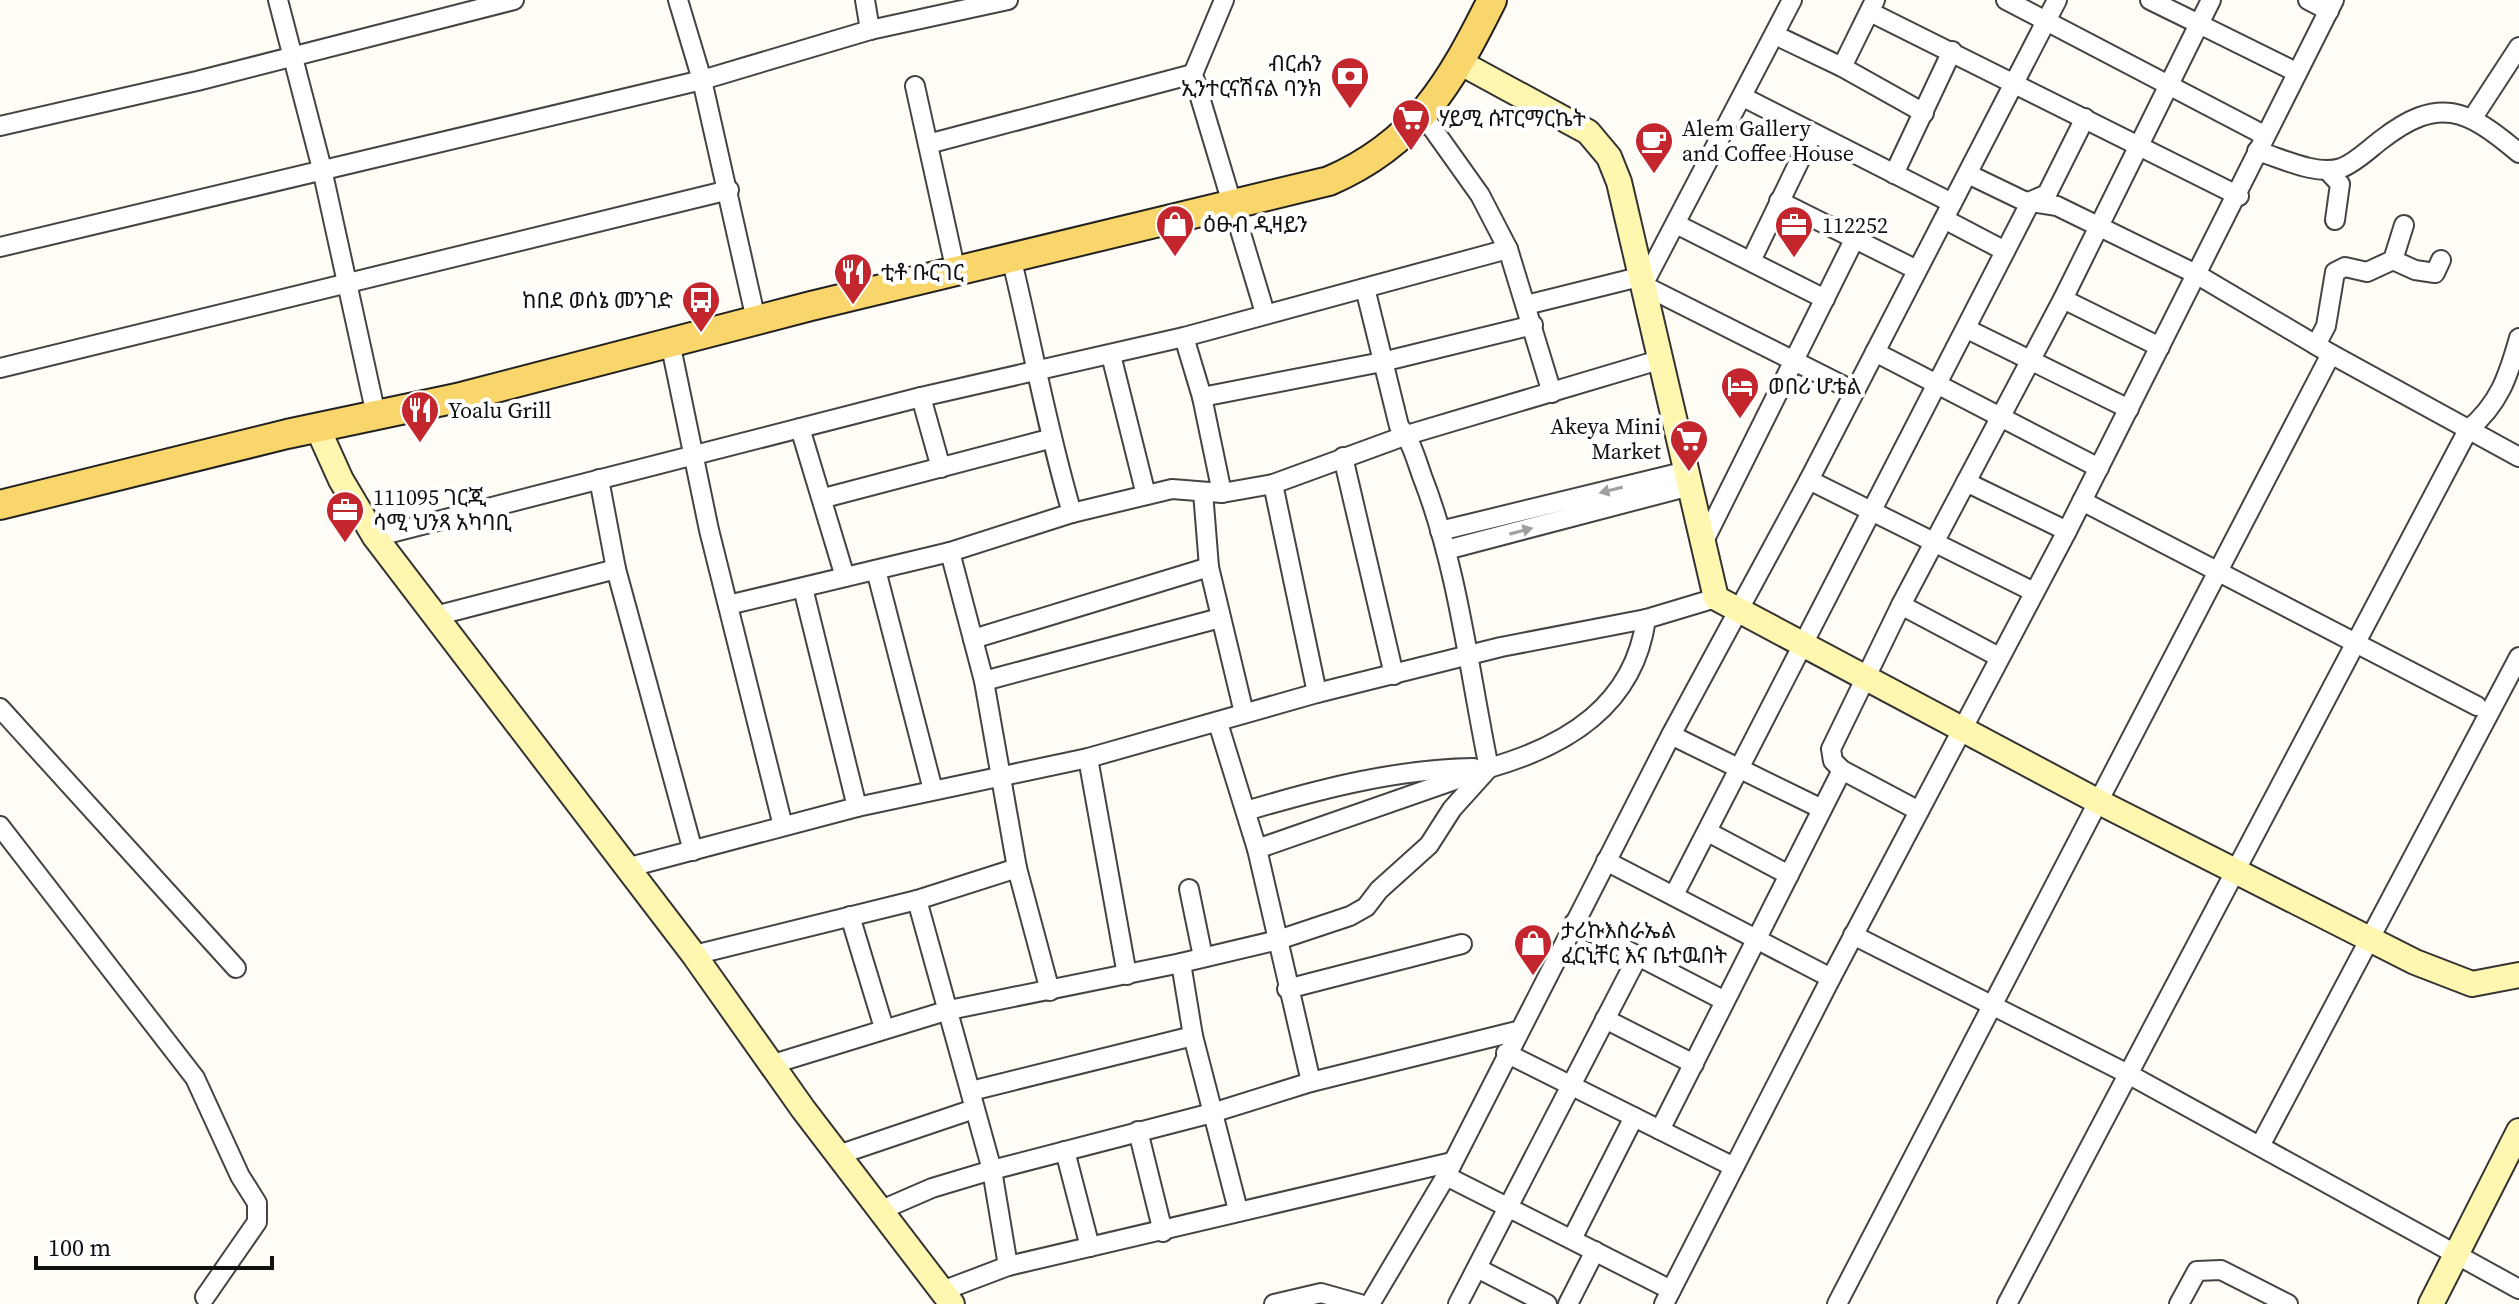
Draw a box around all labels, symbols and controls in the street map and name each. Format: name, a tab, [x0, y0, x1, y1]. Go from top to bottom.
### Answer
place label: ብርሐን ኢንተርናሽናል ባንክ	[1181, 48, 1322, 103]
bank icon: ብርሐን ኢንተርናሽናል ባንክ	[1329, 55, 1371, 110]
supermarket icon: ሃይሚ ሱፐርማርኬት	[1390, 97, 1432, 152]
place label: ሃይሚ ሱፐርማርኬት	[1439, 103, 1586, 133]
place label: Alem Gallery and Coffee House	[1682, 113, 1854, 168]
cafe icon: Alem Gallery and Coffee House	[1633, 120, 1675, 175]
shop icon: ዕፁብ ዲዛይን	[1154, 203, 1196, 258]
office icon: 112252	[1773, 204, 1815, 259]
place label: ዕፁብ ዲዛይን	[1203, 209, 1308, 239]
place label: 112252	[1822, 210, 1888, 240]
restaurant icon: ቲቶ ቡርገር	[832, 251, 874, 306]
place label: ቲቶ ቡርገር	[881, 257, 964, 287]
bus stop icon: ከበደ ወሰኔ መንገድ	[680, 279, 722, 334]
place label: ከበደ ወሰኔ መንገድ	[522, 285, 673, 315]
hotel icon: ወበሪ ሆቴል	[1719, 365, 1761, 420]
place label: ወበሪ ሆቴል	[1768, 371, 1862, 401]
restaurant icon: Yoalu Grill	[399, 389, 441, 444]
place label: Yoalu Grill	[448, 395, 552, 425]
place label: Akeya Mini Market	[1550, 411, 1662, 466]
supermarket icon: Akeya Mini Market	[1668, 418, 1710, 473]
place label: 111095 ገርጂ ሳሚ ህንጻ አካባቢ	[373, 482, 512, 537]
one-way arrow	[1599, 484, 1624, 496]
office icon: 111095 ገርጂ ሳሚ ህንጻ አካባቢ	[324, 489, 366, 544]
one-way arrow	[1509, 524, 1534, 536]
place label: ታሪኩእስራኤል ፈርኒቸር እና ቤተዉበት	[1561, 915, 1727, 970]
shop icon: ታሪኩእስራኤል ፈርኒቸር እና ቤተዉበት	[1512, 922, 1554, 977]
scale bar	[36, 1220, 272, 1270]
text: 100 m	[48, 1231, 111, 1264]

